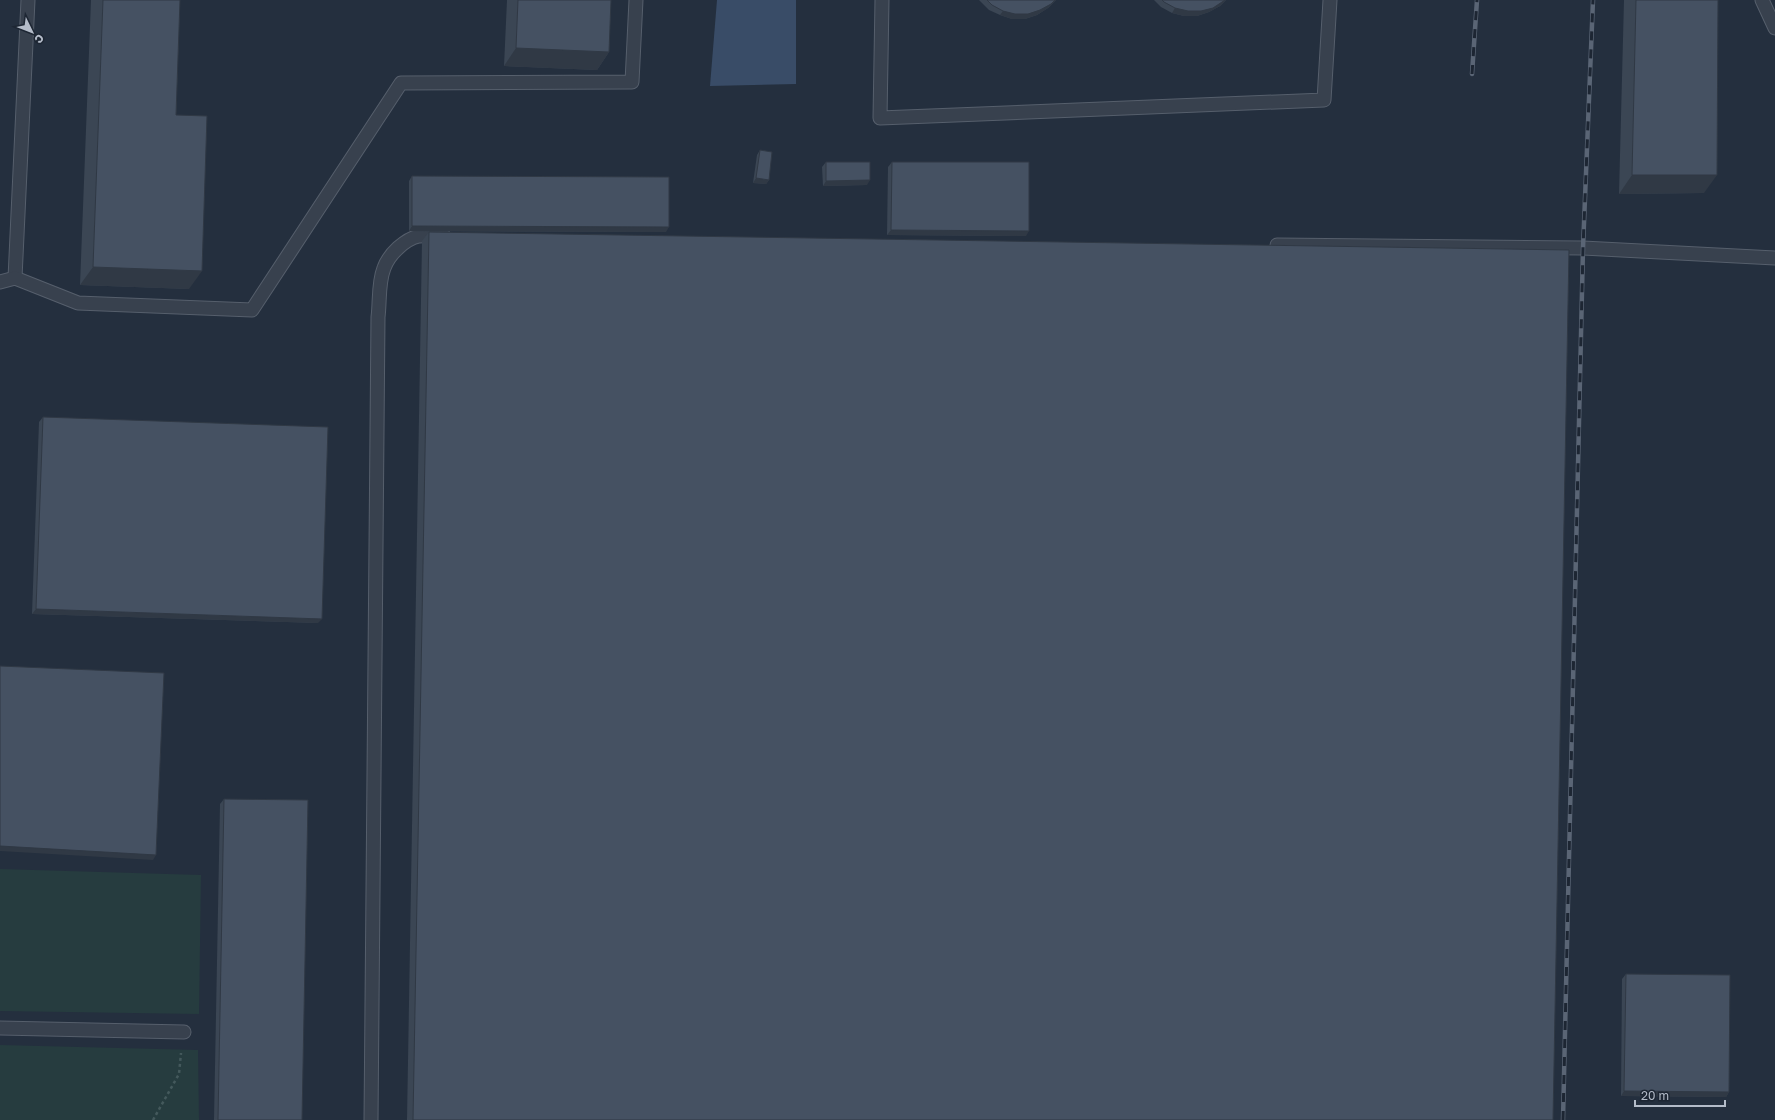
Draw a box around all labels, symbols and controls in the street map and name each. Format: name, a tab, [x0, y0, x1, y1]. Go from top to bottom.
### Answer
north arrow	[12, 12, 52, 52]
text: С	[32, 32, 47, 47]
scale bar	[1635, 1082, 1725, 1108]
text: 20 m	[1641, 1088, 1669, 1103]

